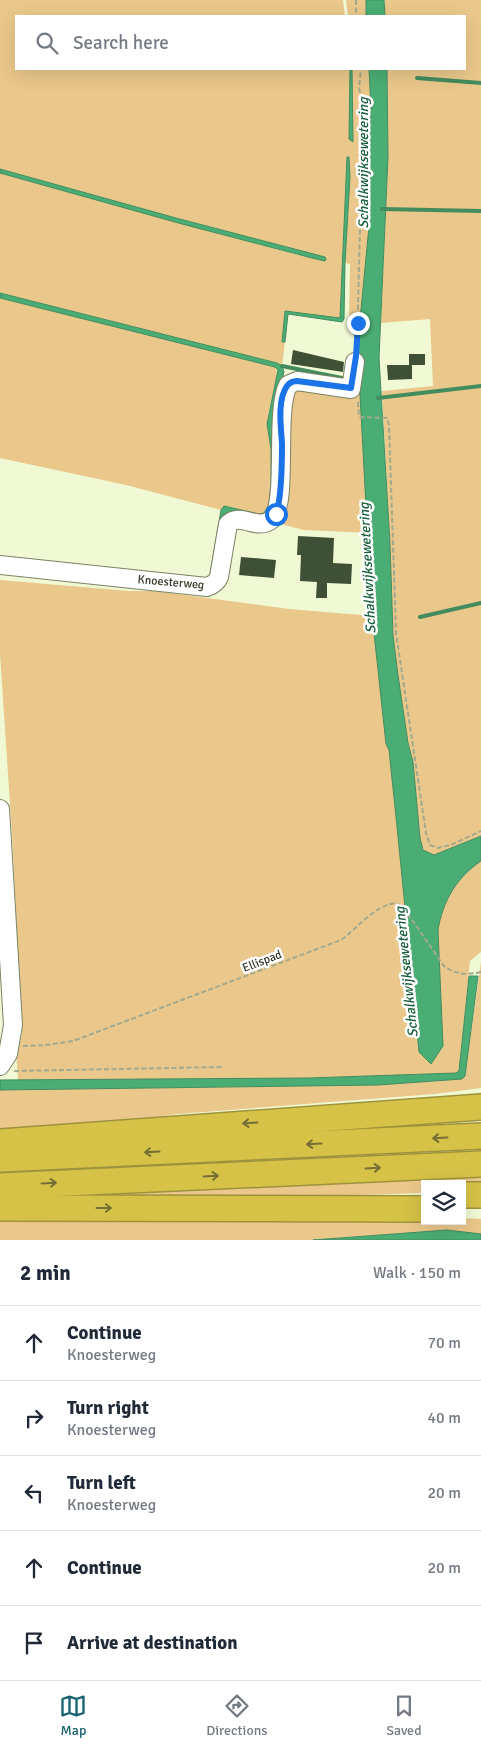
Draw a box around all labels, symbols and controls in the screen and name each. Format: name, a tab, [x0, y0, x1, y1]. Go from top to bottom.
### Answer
search box	[15, 15, 466, 70]
icon: search	[33, 29, 61, 57]
text: Search here	[73, 31, 169, 55]
water label: Schalkwijksewetering	[355, 96, 372, 229]
route end	[347, 312, 370, 335]
water label: Schalkwijksewetering	[355, 500, 379, 634]
route start	[265, 503, 288, 526]
street label: Knoesterweg	[137, 572, 205, 593]
water label: Schalkwijksewetering	[391, 904, 422, 1038]
street label: Ellispad	[240, 947, 284, 976]
one-way arrow	[243, 1118, 259, 1128]
one-way arrow	[432, 1134, 448, 1143]
one-way arrow	[307, 1140, 323, 1149]
one-way arrow	[144, 1147, 160, 1157]
one-way arrow	[365, 1163, 381, 1172]
one-way arrow	[203, 1171, 219, 1180]
one-way arrow	[40, 1179, 56, 1188]
map controls	[421, 1180, 466, 1225]
button: layers	[421, 1180, 466, 1225]
one-way arrow	[95, 1203, 111, 1213]
text: 2 min	[20, 1260, 71, 1286]
text: Walk · 150 m	[373, 1263, 461, 1283]
text: Continue	[67, 1321, 142, 1345]
icon: ahead	[20, 1329, 48, 1357]
text: 70 m	[427, 1333, 461, 1353]
text: Knoesterweg	[67, 1345, 156, 1365]
text: Turn right	[67, 1396, 149, 1420]
icon: right	[20, 1404, 48, 1432]
text: 40 m	[427, 1408, 461, 1428]
text: Knoesterweg	[67, 1420, 156, 1440]
text: Turn left	[67, 1471, 136, 1495]
icon: left	[20, 1479, 48, 1507]
text: 20 m	[427, 1483, 461, 1503]
text: Knoesterweg	[67, 1495, 156, 1515]
icon: ahead	[20, 1554, 48, 1582]
text: Continue	[67, 1556, 142, 1580]
text: 20 m	[427, 1558, 461, 1578]
icon: arrive	[20, 1629, 48, 1657]
text: Arrive at destination	[67, 1631, 238, 1655]
tab: Map	[59, 1692, 87, 1739]
tab: Directions	[206, 1692, 267, 1739]
tab: Saved	[386, 1692, 422, 1739]

